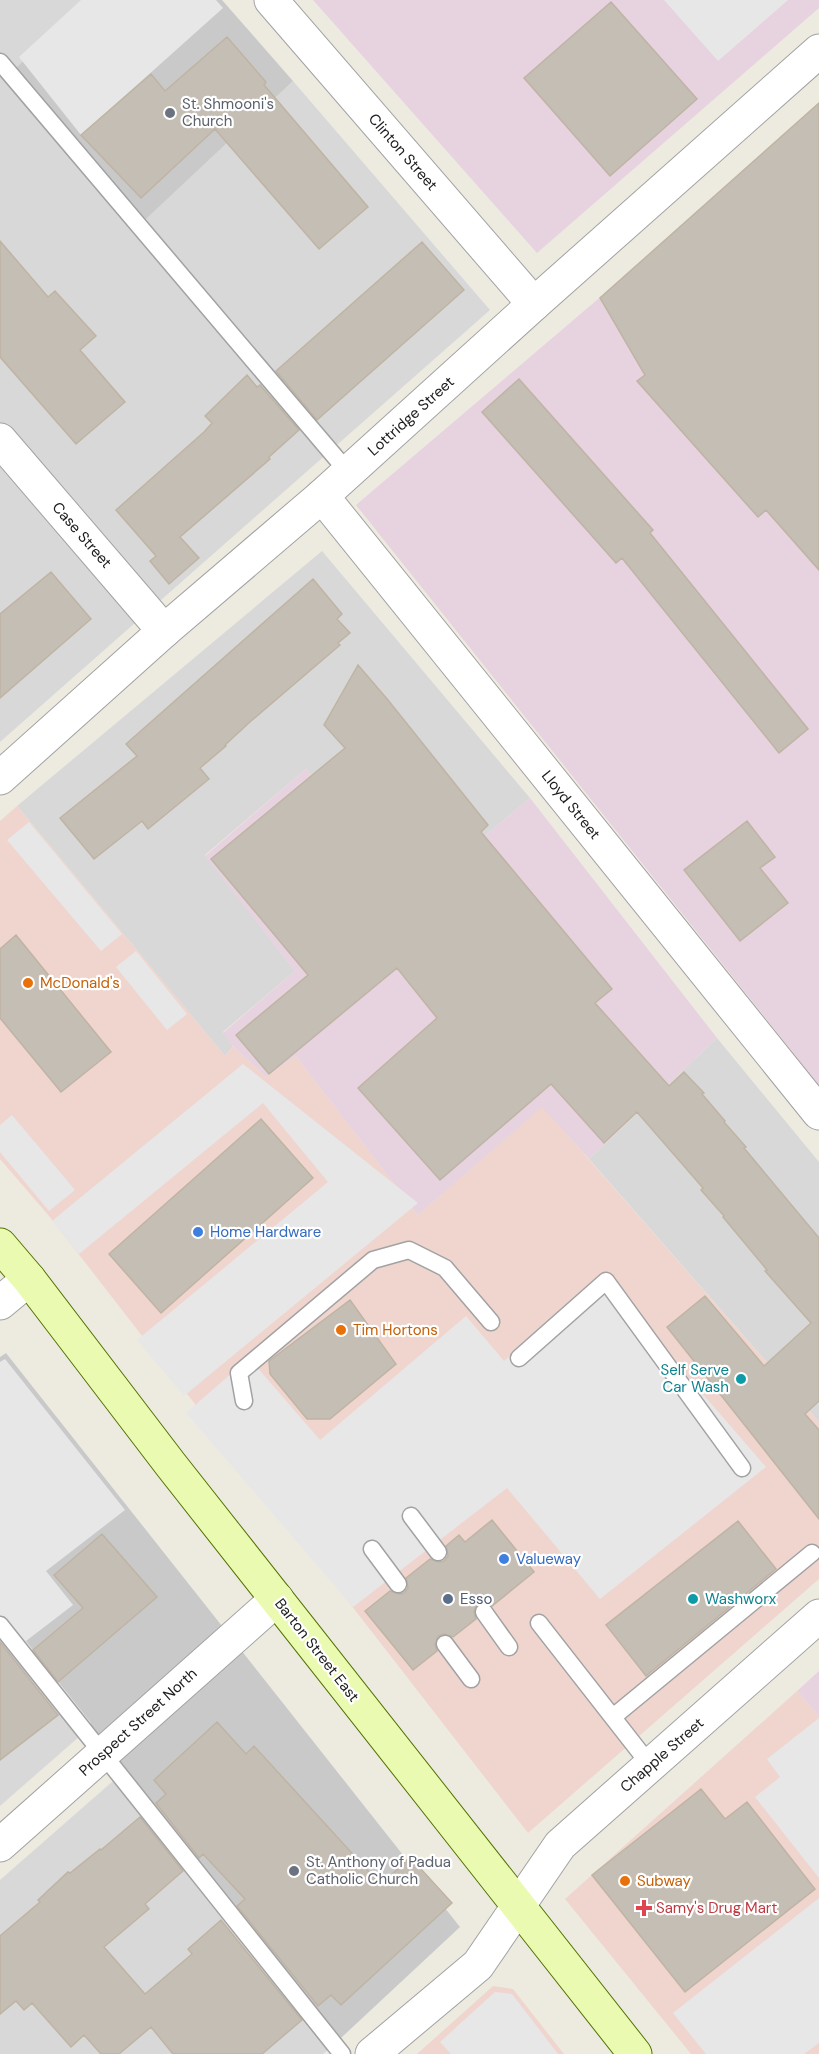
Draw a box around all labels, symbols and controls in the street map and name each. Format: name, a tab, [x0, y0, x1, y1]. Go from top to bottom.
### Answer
place label: St. Shmooni's Church	[182, 94, 274, 131]
marker: St. Shmooni's Church	[163, 106, 177, 120]
street label: Clinton Street	[364, 109, 442, 195]
street label: Lottridge Street	[364, 372, 459, 460]
street label: Case Street	[48, 498, 116, 572]
street label: Lloyd Street	[537, 766, 605, 844]
place label: McDonald's	[40, 973, 120, 993]
marker: McDonald's	[21, 976, 35, 990]
place label: Home Hardware	[210, 1222, 321, 1242]
marker: Home Hardware	[191, 1225, 205, 1239]
place label: Tim Hortons	[353, 1320, 438, 1340]
marker: Tim Hortons	[334, 1323, 348, 1337]
place label: Self Serve Car Wash	[661, 1360, 729, 1397]
marker: Self Serve Car Wash	[734, 1372, 748, 1386]
place label: Valueway	[516, 1549, 582, 1569]
marker: Valueway	[497, 1552, 511, 1566]
place label: Esso	[460, 1589, 493, 1609]
place label: Washworx	[705, 1589, 777, 1609]
marker: Esso	[441, 1592, 455, 1606]
marker: Washworx	[686, 1592, 700, 1606]
street label: Barton Street East	[270, 1594, 364, 1706]
street label: Prospect Street North	[75, 1664, 201, 1780]
street label: Chapple Street	[616, 1713, 708, 1797]
place label: St. Anthony of Padua Catholic Church	[306, 1852, 451, 1889]
marker: St. Anthony of Padua Catholic Church	[287, 1864, 301, 1878]
place label: Subway	[637, 1871, 692, 1891]
marker: Subway	[618, 1874, 632, 1888]
place label: Samy's Drug Mart	[656, 1898, 777, 1918]
marker: Samy's Drug Mart	[637, 1901, 651, 1915]

